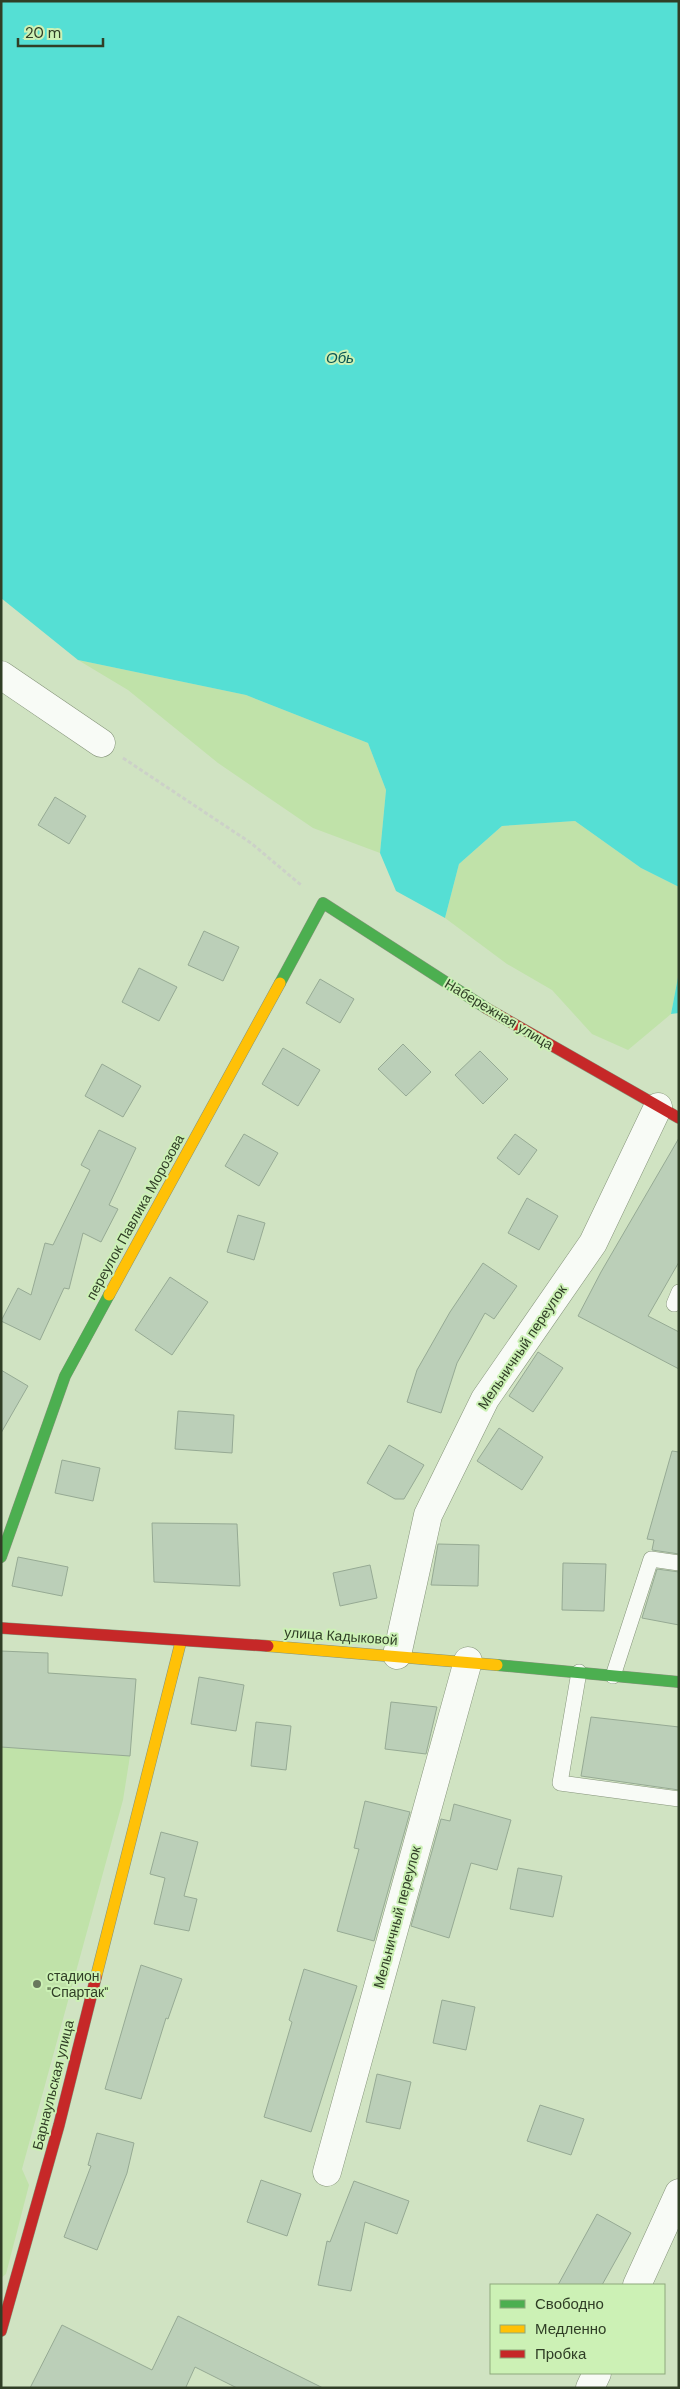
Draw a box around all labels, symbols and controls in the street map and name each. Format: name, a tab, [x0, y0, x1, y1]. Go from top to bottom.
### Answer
scale bar	[18, 15, 102, 47]
text: 20 m	[25, 23, 61, 43]
water label: Обь	[326, 348, 354, 368]
street label: Набережная улица	[441, 974, 557, 1054]
street label: переулок Павлика Морозова	[82, 1131, 188, 1303]
street label: Мельничный переулок	[474, 1281, 571, 1413]
street label: улица Кадыковой	[284, 1623, 398, 1649]
street label: Мельничный переулок	[369, 1843, 425, 1990]
place label: стадион "Спартак"	[47, 1967, 108, 2001]
marker: стадион "Спартак"	[31, 1978, 43, 1990]
street label: Барнаульская улица	[28, 2018, 78, 2152]
legend	[490, 2284, 665, 2374]
text: Свободно	[535, 2294, 604, 2314]
text: Медленно	[535, 2319, 606, 2339]
text: Пробка	[535, 2344, 587, 2364]

